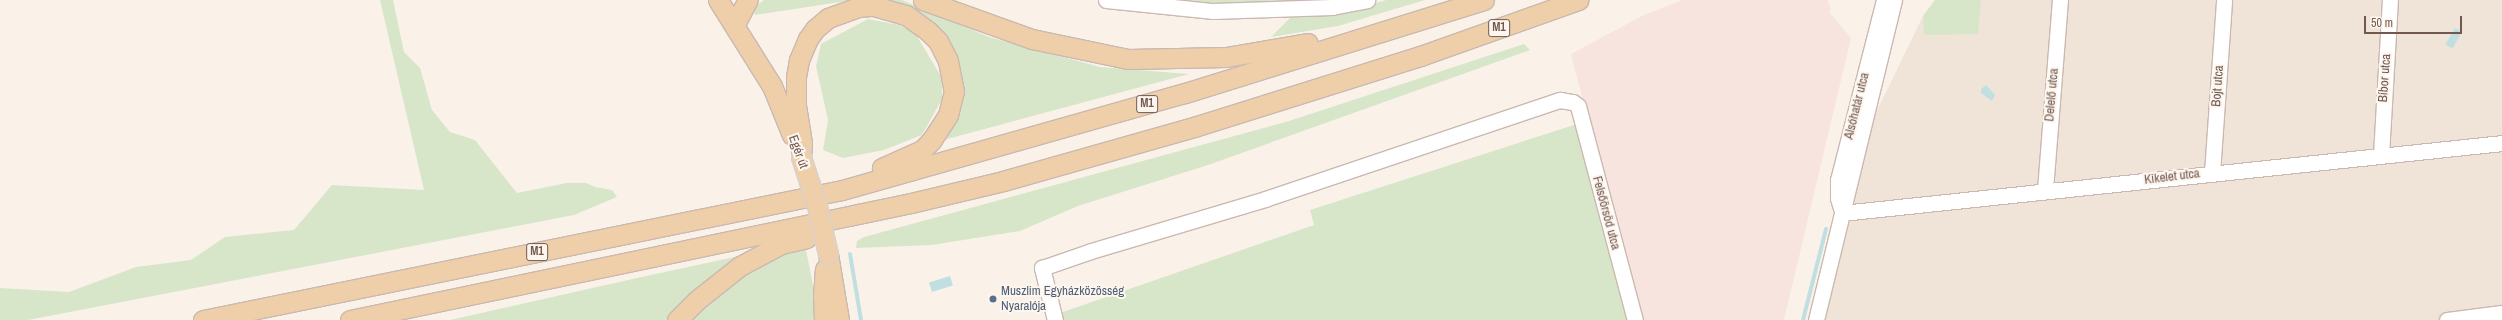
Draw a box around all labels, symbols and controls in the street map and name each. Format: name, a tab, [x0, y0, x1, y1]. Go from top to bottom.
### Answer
scale bar	[2366, 8, 2464, 34]
text: 50 m	[2371, 15, 2393, 31]
road number: M1	[1488, 18, 1510, 38]
street label: Bíbor utca	[2376, 53, 2394, 103]
street label: Bojt utca	[2209, 65, 2227, 107]
street label: Delelő utca	[2042, 68, 2062, 122]
street label: Alsóhatár utca	[1841, 71, 1873, 141]
road number: M1	[1136, 94, 1158, 114]
street label: Egér út	[785, 133, 811, 171]
street label: Kikelet utca	[2143, 166, 2201, 188]
street label: Felsőörsöd utca	[1589, 175, 1623, 251]
road number: M1	[526, 242, 548, 262]
place label: Muszlim Egyházközösség Nyaralója	[1001, 284, 1124, 315]
marker: Muszlim Egyházközösség Nyaralója	[988, 294, 998, 304]

